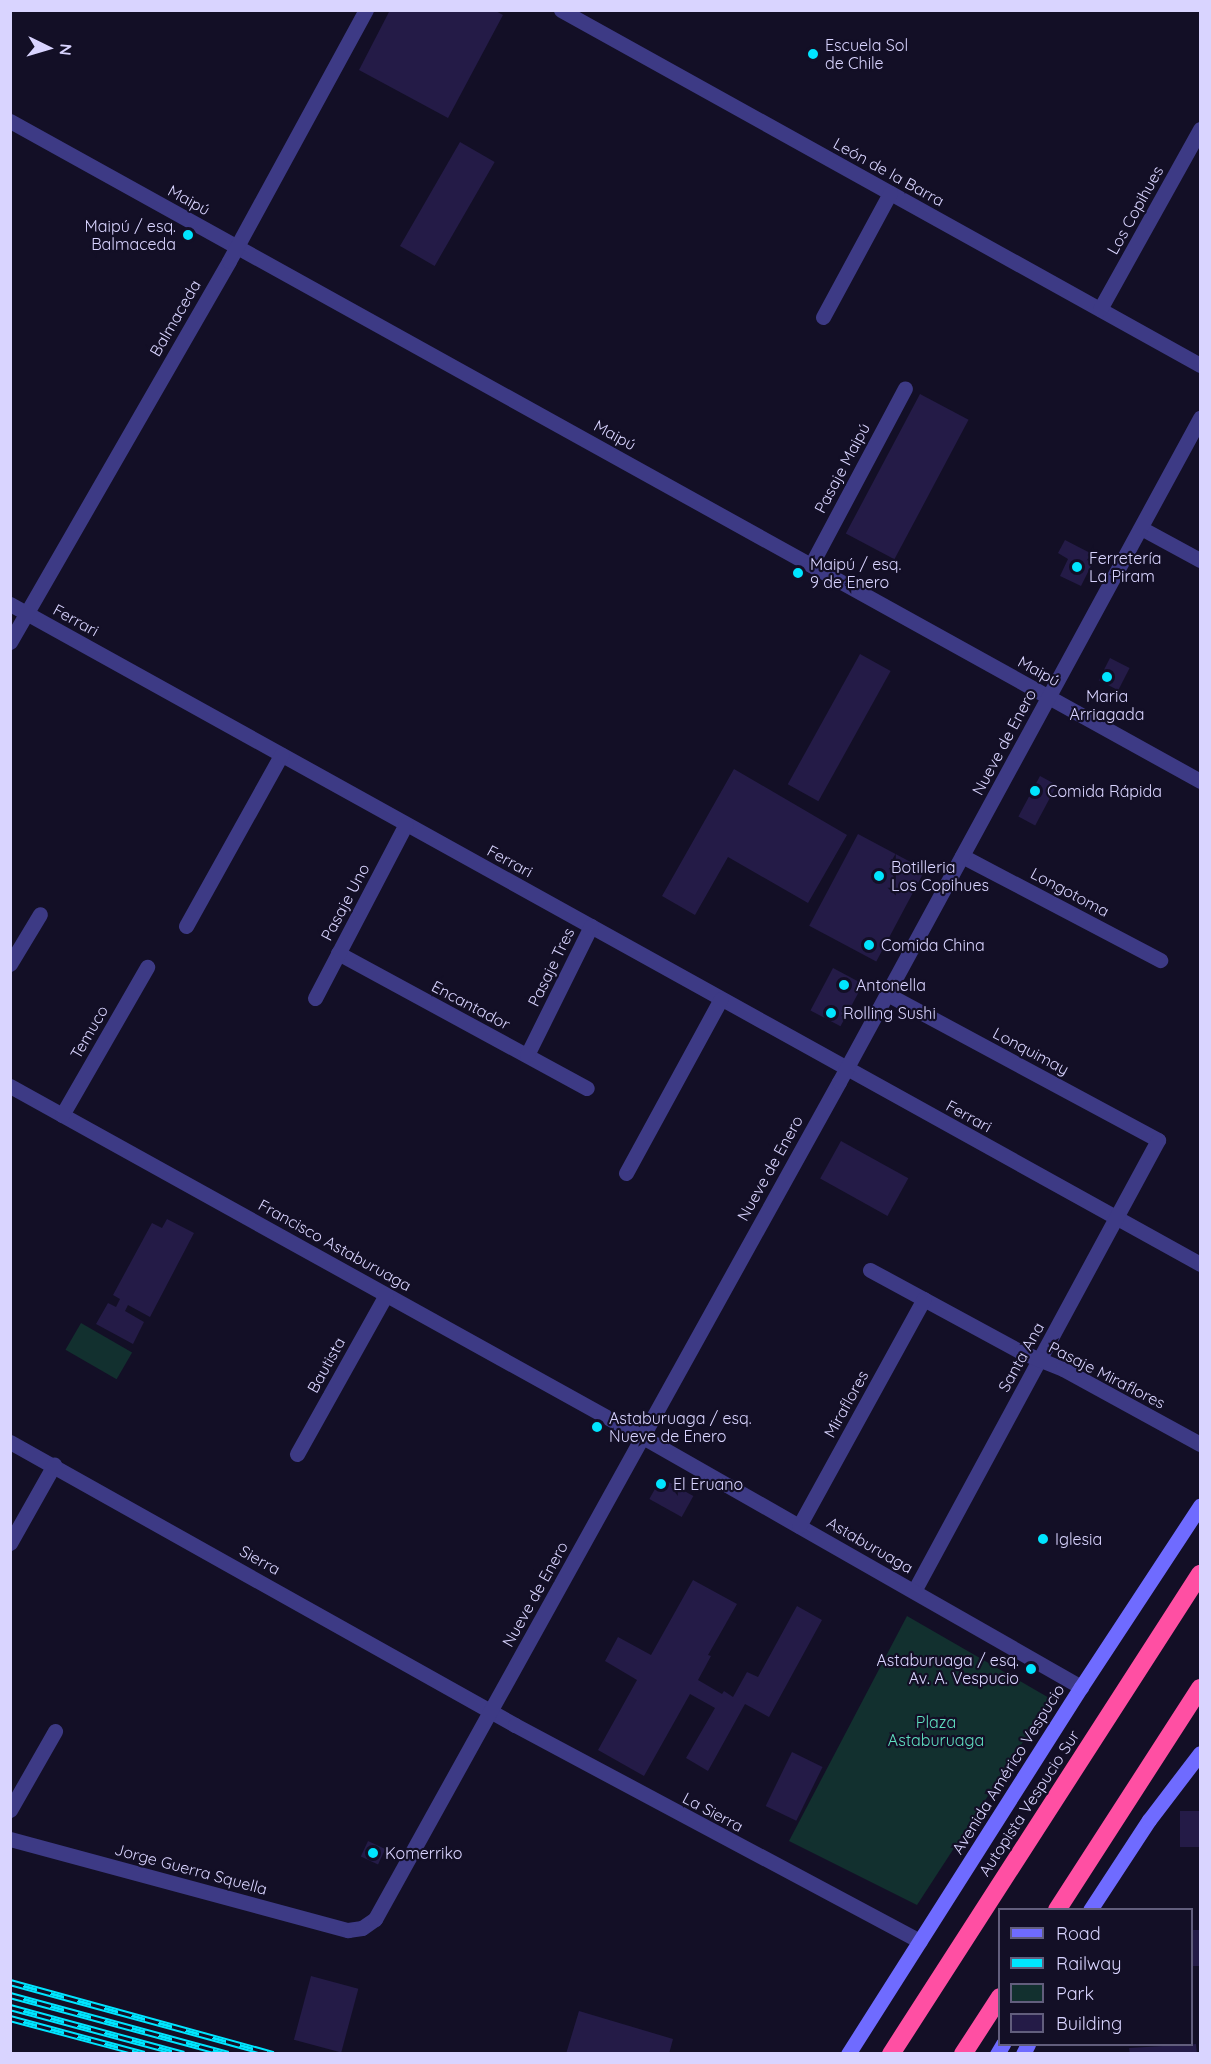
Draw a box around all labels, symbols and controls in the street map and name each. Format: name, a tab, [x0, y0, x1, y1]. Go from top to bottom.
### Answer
north arrow	[18, 18, 78, 78]
place label: Escuela Sol de Chile	[825, 35, 908, 73]
text: N	[55, 43, 76, 56]
marker: Escuela Sol de Chile	[806, 47, 820, 61]
street label: León de la Barra	[830, 134, 948, 210]
street label: Los Copihues	[1103, 162, 1167, 258]
street label: Maipú	[165, 181, 213, 219]
place label: Maipú / esq. Balmaceda	[85, 216, 176, 254]
marker: Maipú / esq. Balmaceda	[181, 228, 195, 242]
street label: Balmaceda	[145, 276, 205, 360]
street label: Maipú	[591, 416, 639, 454]
street label: Pasaje Maipú	[810, 420, 874, 516]
place label: Ferretería La Piram	[1089, 548, 1162, 586]
place label: Maipú / esq. 9 de Enero	[810, 554, 901, 592]
marker: Ferretería La Piram	[1070, 560, 1084, 574]
marker: Maipú / esq. 9 de Enero	[791, 566, 805, 580]
street label: Ferrari	[50, 600, 102, 640]
street label: Maipú	[1015, 652, 1063, 690]
marker: Maria Arriagada	[1100, 670, 1114, 684]
street label: Nueve de Enero	[968, 686, 1040, 798]
place label: Maria Arriagada	[1070, 686, 1144, 724]
place label: Comida Rápida	[1047, 781, 1162, 801]
marker: Comida Rápida	[1028, 784, 1042, 798]
street label: Ferrari	[484, 841, 536, 881]
place label: Botilleria Los Copihues	[891, 857, 989, 895]
street label: Pasaje Uno	[317, 860, 373, 944]
street label: Longotoma	[1028, 863, 1112, 921]
marker: Botilleria Los Copihues	[872, 869, 886, 883]
street label: Pasaje Tres	[524, 924, 578, 1010]
place label: Comida China	[881, 935, 985, 955]
marker: Comida China	[862, 938, 876, 952]
place label: Antonella	[856, 975, 926, 995]
street label: Encantador	[428, 976, 514, 1034]
marker: Antonella	[837, 978, 851, 992]
street label: Temuco	[66, 1002, 112, 1062]
place label: Rolling Sushi	[843, 1003, 936, 1023]
marker: Rolling Sushi	[824, 1006, 838, 1020]
street label: Lonquimay	[990, 1023, 1072, 1079]
street label: Ferrari	[943, 1096, 995, 1136]
street label: Nueve de Enero	[733, 1112, 807, 1224]
street label: Francisco Astaburuaga	[255, 1195, 415, 1295]
street label: Santa Ana	[994, 1319, 1048, 1395]
street label: Bautista	[303, 1334, 349, 1396]
street label: Pasaje Miraflores	[1046, 1337, 1168, 1413]
street label: Miraflores	[820, 1367, 872, 1441]
place label: Astaburuaga / esq. Nueve de Enero	[609, 1408, 752, 1446]
marker: Astaburuaga / esq. Nueve de Enero	[590, 1420, 604, 1434]
place label: El Eruano	[673, 1474, 743, 1494]
marker: El Eruano	[654, 1477, 668, 1491]
street label: Astaburuaga	[823, 1513, 917, 1577]
place label: Iglesia	[1055, 1529, 1102, 1549]
marker: Iglesia	[1036, 1532, 1050, 1546]
street label: Nueve de Enero	[498, 1538, 572, 1650]
street label: Sierra	[236, 1541, 284, 1579]
place label: Astaburuaga / esq. Av. A. Vespucio	[876, 1650, 1019, 1688]
marker: Astaburuaga / esq. Av. A. Vespucio	[1024, 1662, 1038, 1676]
street label: Avenida Américo Vespucio	[948, 1681, 1068, 1857]
park label: Plaza Astaburuaga	[888, 1712, 984, 1750]
street label: Autopista Vespucio Sur	[975, 1726, 1083, 1880]
street label: La Sierra	[679, 1788, 747, 1836]
street label: Jorge Guerra Squella	[113, 1839, 269, 1899]
place label: Komerriko	[385, 1843, 462, 1863]
marker: Komerriko	[366, 1846, 380, 1860]
legend	[998, 1908, 1193, 2046]
text: Road	[1056, 1922, 1101, 1945]
text: Railway	[1056, 1952, 1122, 1975]
text: Park	[1056, 1982, 1094, 2005]
text: Building	[1056, 2012, 1122, 2035]

